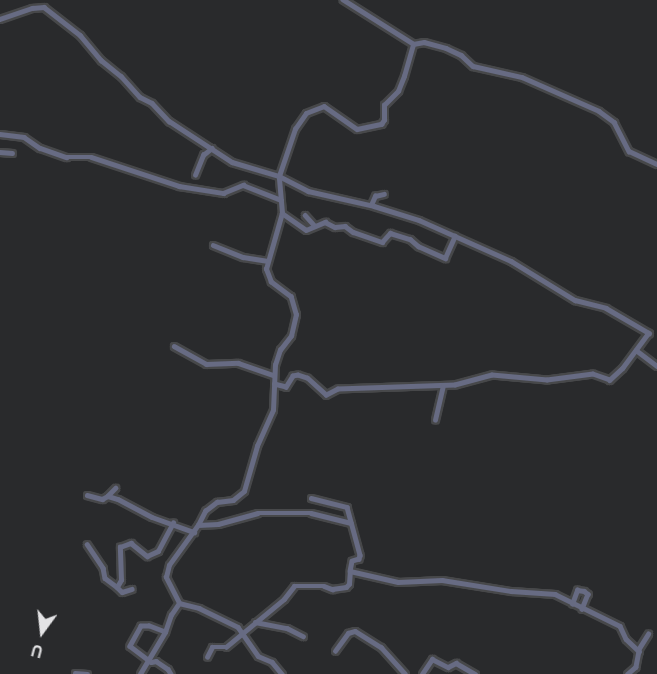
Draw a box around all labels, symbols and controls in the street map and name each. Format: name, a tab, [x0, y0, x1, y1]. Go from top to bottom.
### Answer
north arrow	[12, 602, 72, 662]
text: U	[29, 638, 45, 661]

